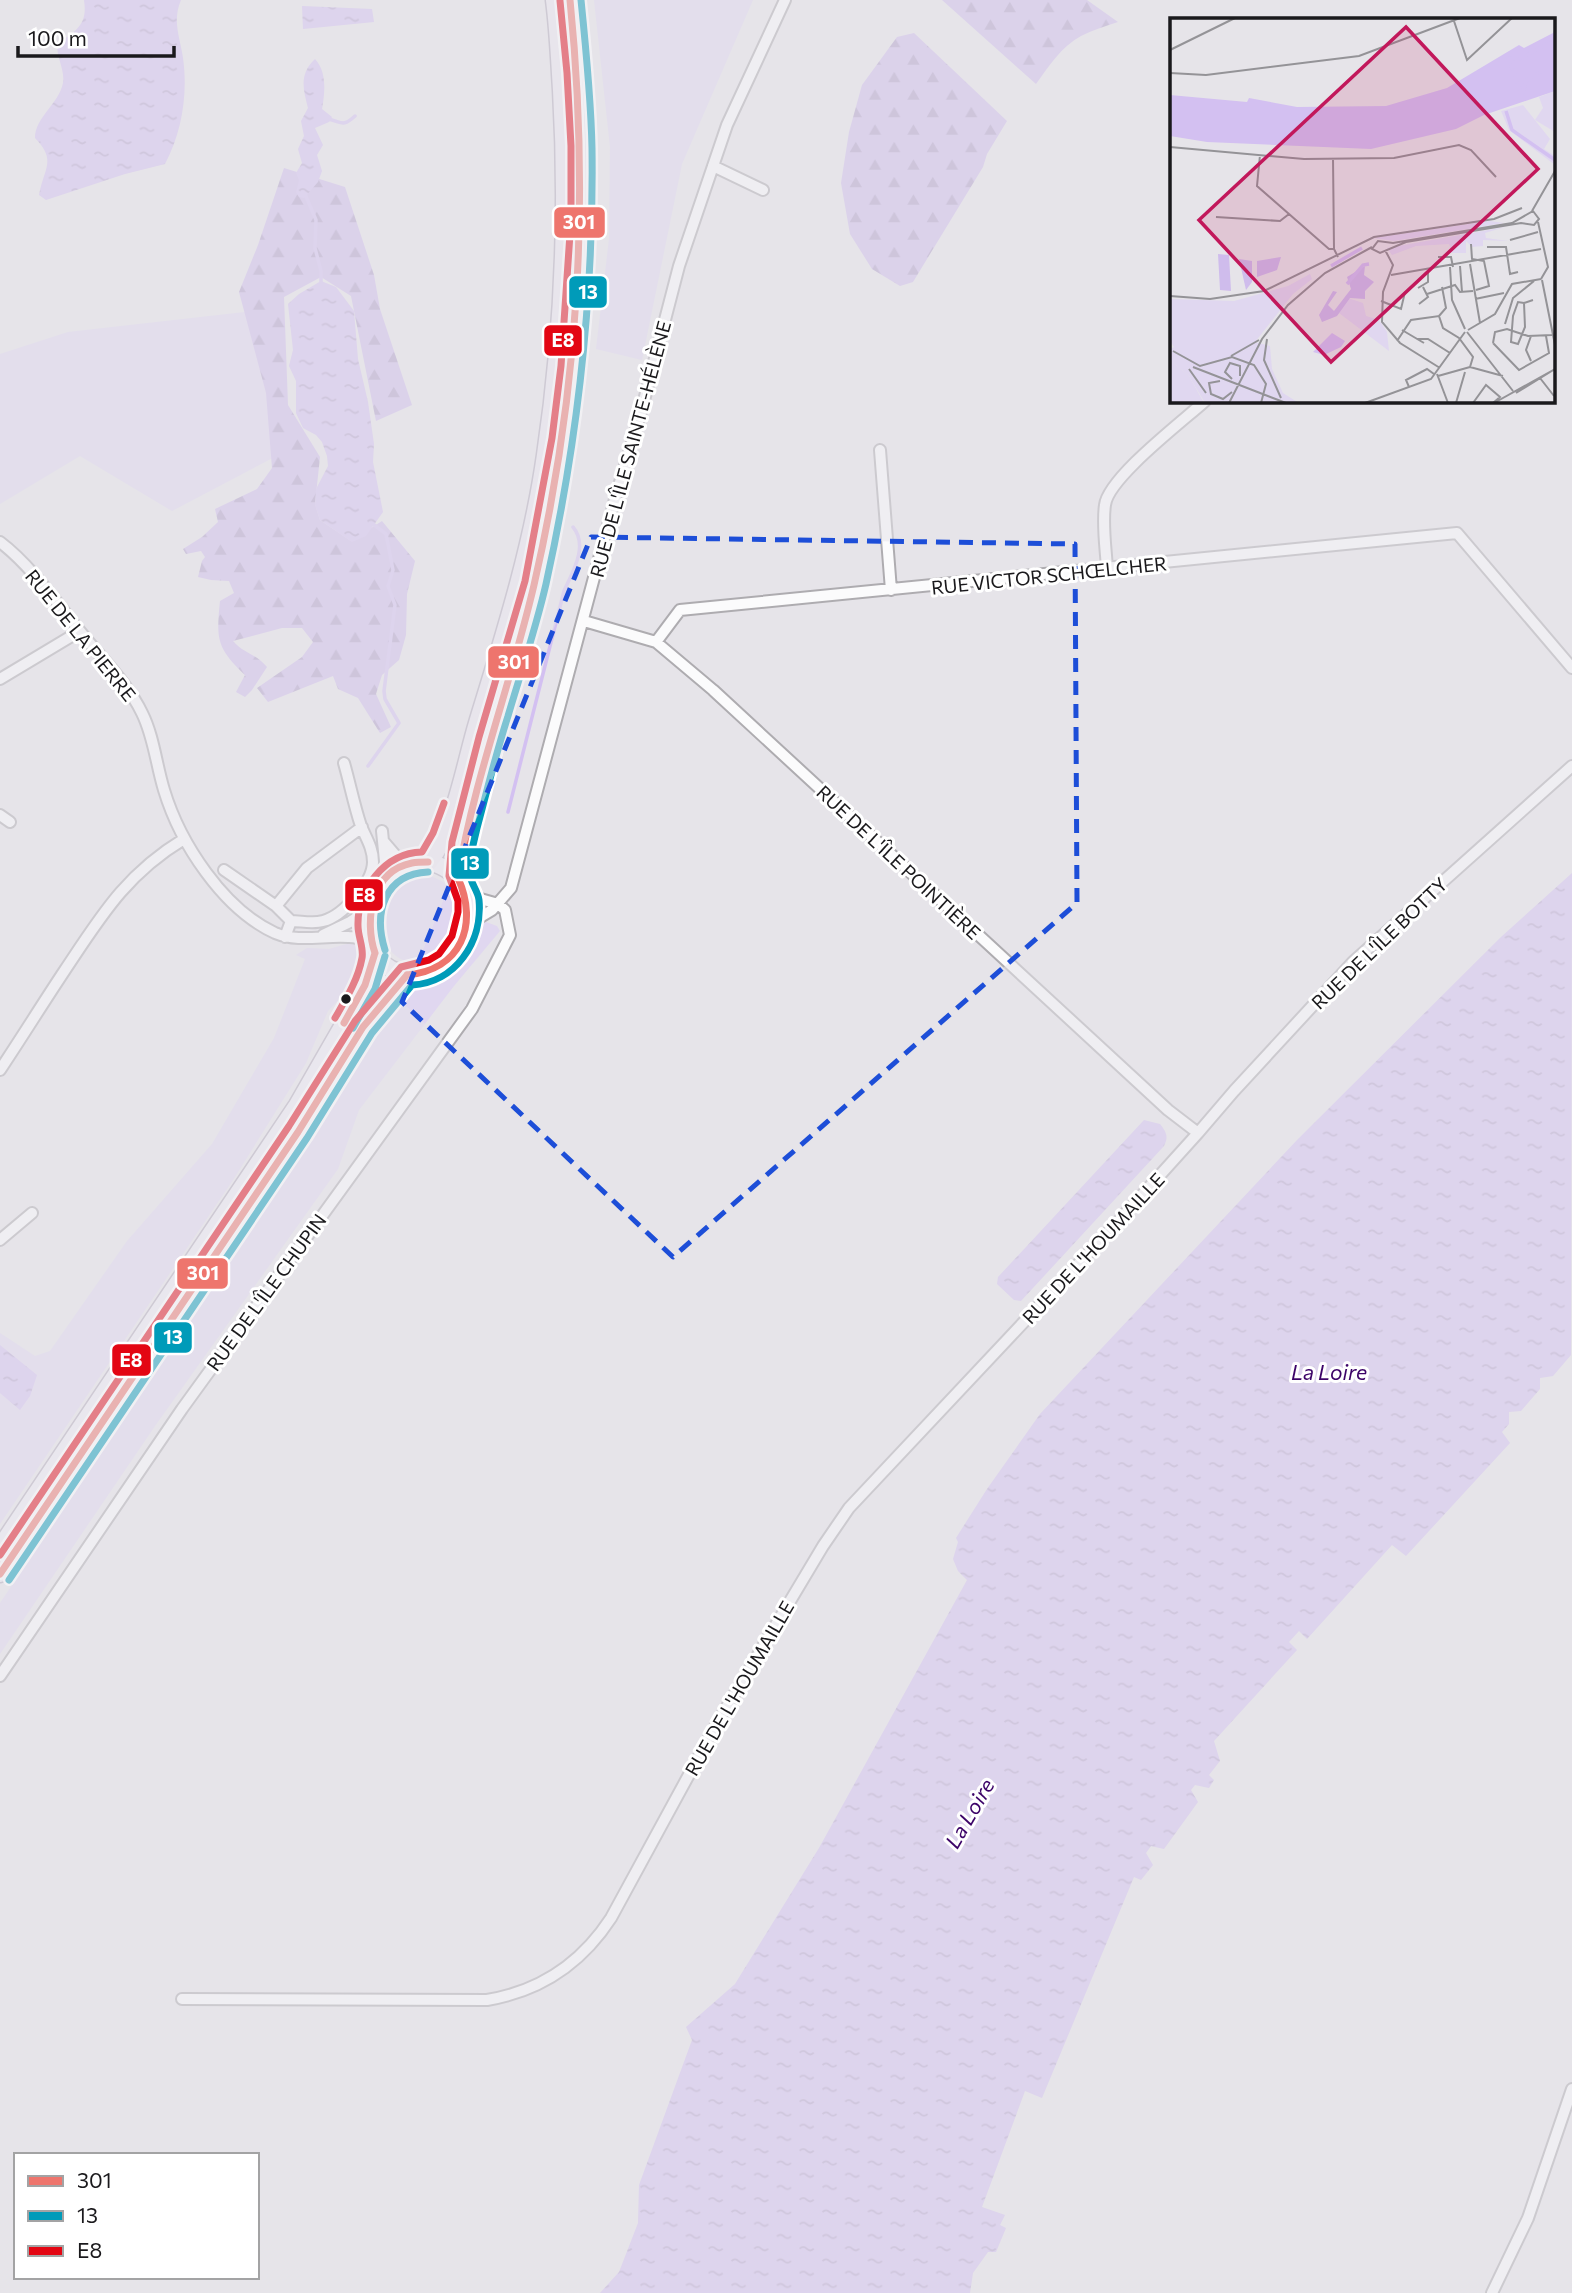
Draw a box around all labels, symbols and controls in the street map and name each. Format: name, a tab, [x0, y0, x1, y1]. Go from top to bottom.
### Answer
scale bar	[18, 14, 173, 58]
inset map	[1170, 18, 1554, 402]
text: 100 m	[28, 25, 87, 50]
line badge: 301	[553, 206, 606, 239]
text: 301	[563, 210, 595, 233]
line badge: 13	[568, 275, 608, 309]
text: 13	[578, 280, 598, 303]
street label: RUE DE L'ÎLE SAINTE-HÉLÈNE	[585, 318, 675, 580]
line badge: E8	[543, 324, 583, 357]
text: E8	[551, 328, 575, 351]
street label: RUE VICTOR SCHŒLCHER	[930, 551, 1168, 599]
street label: RUE DE LA PIERRE	[21, 564, 141, 706]
line badge: 301	[487, 645, 540, 679]
text: 301	[498, 650, 530, 673]
street label: RUE DE L'ÎLE POINTIÈRE	[812, 780, 986, 944]
line badge: 13	[450, 847, 490, 880]
text: 13	[460, 851, 480, 874]
street label: RUE DE L'ÎLE BOTTY	[1306, 872, 1452, 1014]
line badge: E8	[344, 878, 384, 912]
text: E8	[352, 883, 376, 906]
unlabelled marker	[339, 992, 353, 1006]
street label: RUE DE L'HOUMAILLE	[1017, 1168, 1169, 1328]
street label: RUE DE L'ÎLE CHUPIN	[201, 1209, 331, 1375]
line badge: 301	[176, 1257, 229, 1290]
text: 301	[187, 1261, 219, 1284]
line badge: 13	[153, 1321, 193, 1354]
text: 13	[163, 1325, 183, 1348]
line badge: E8	[111, 1343, 152, 1377]
text: E8	[119, 1348, 143, 1371]
water label: La Loire	[1291, 1359, 1367, 1384]
street label: RUE DE L'HOUMAILLE	[680, 1597, 798, 1779]
water label: La Loire	[939, 1774, 999, 1852]
legend	[14, 2153, 259, 2279]
text: 301	[77, 2167, 112, 2192]
text: 13	[77, 2202, 98, 2227]
text: E8	[77, 2237, 102, 2262]

